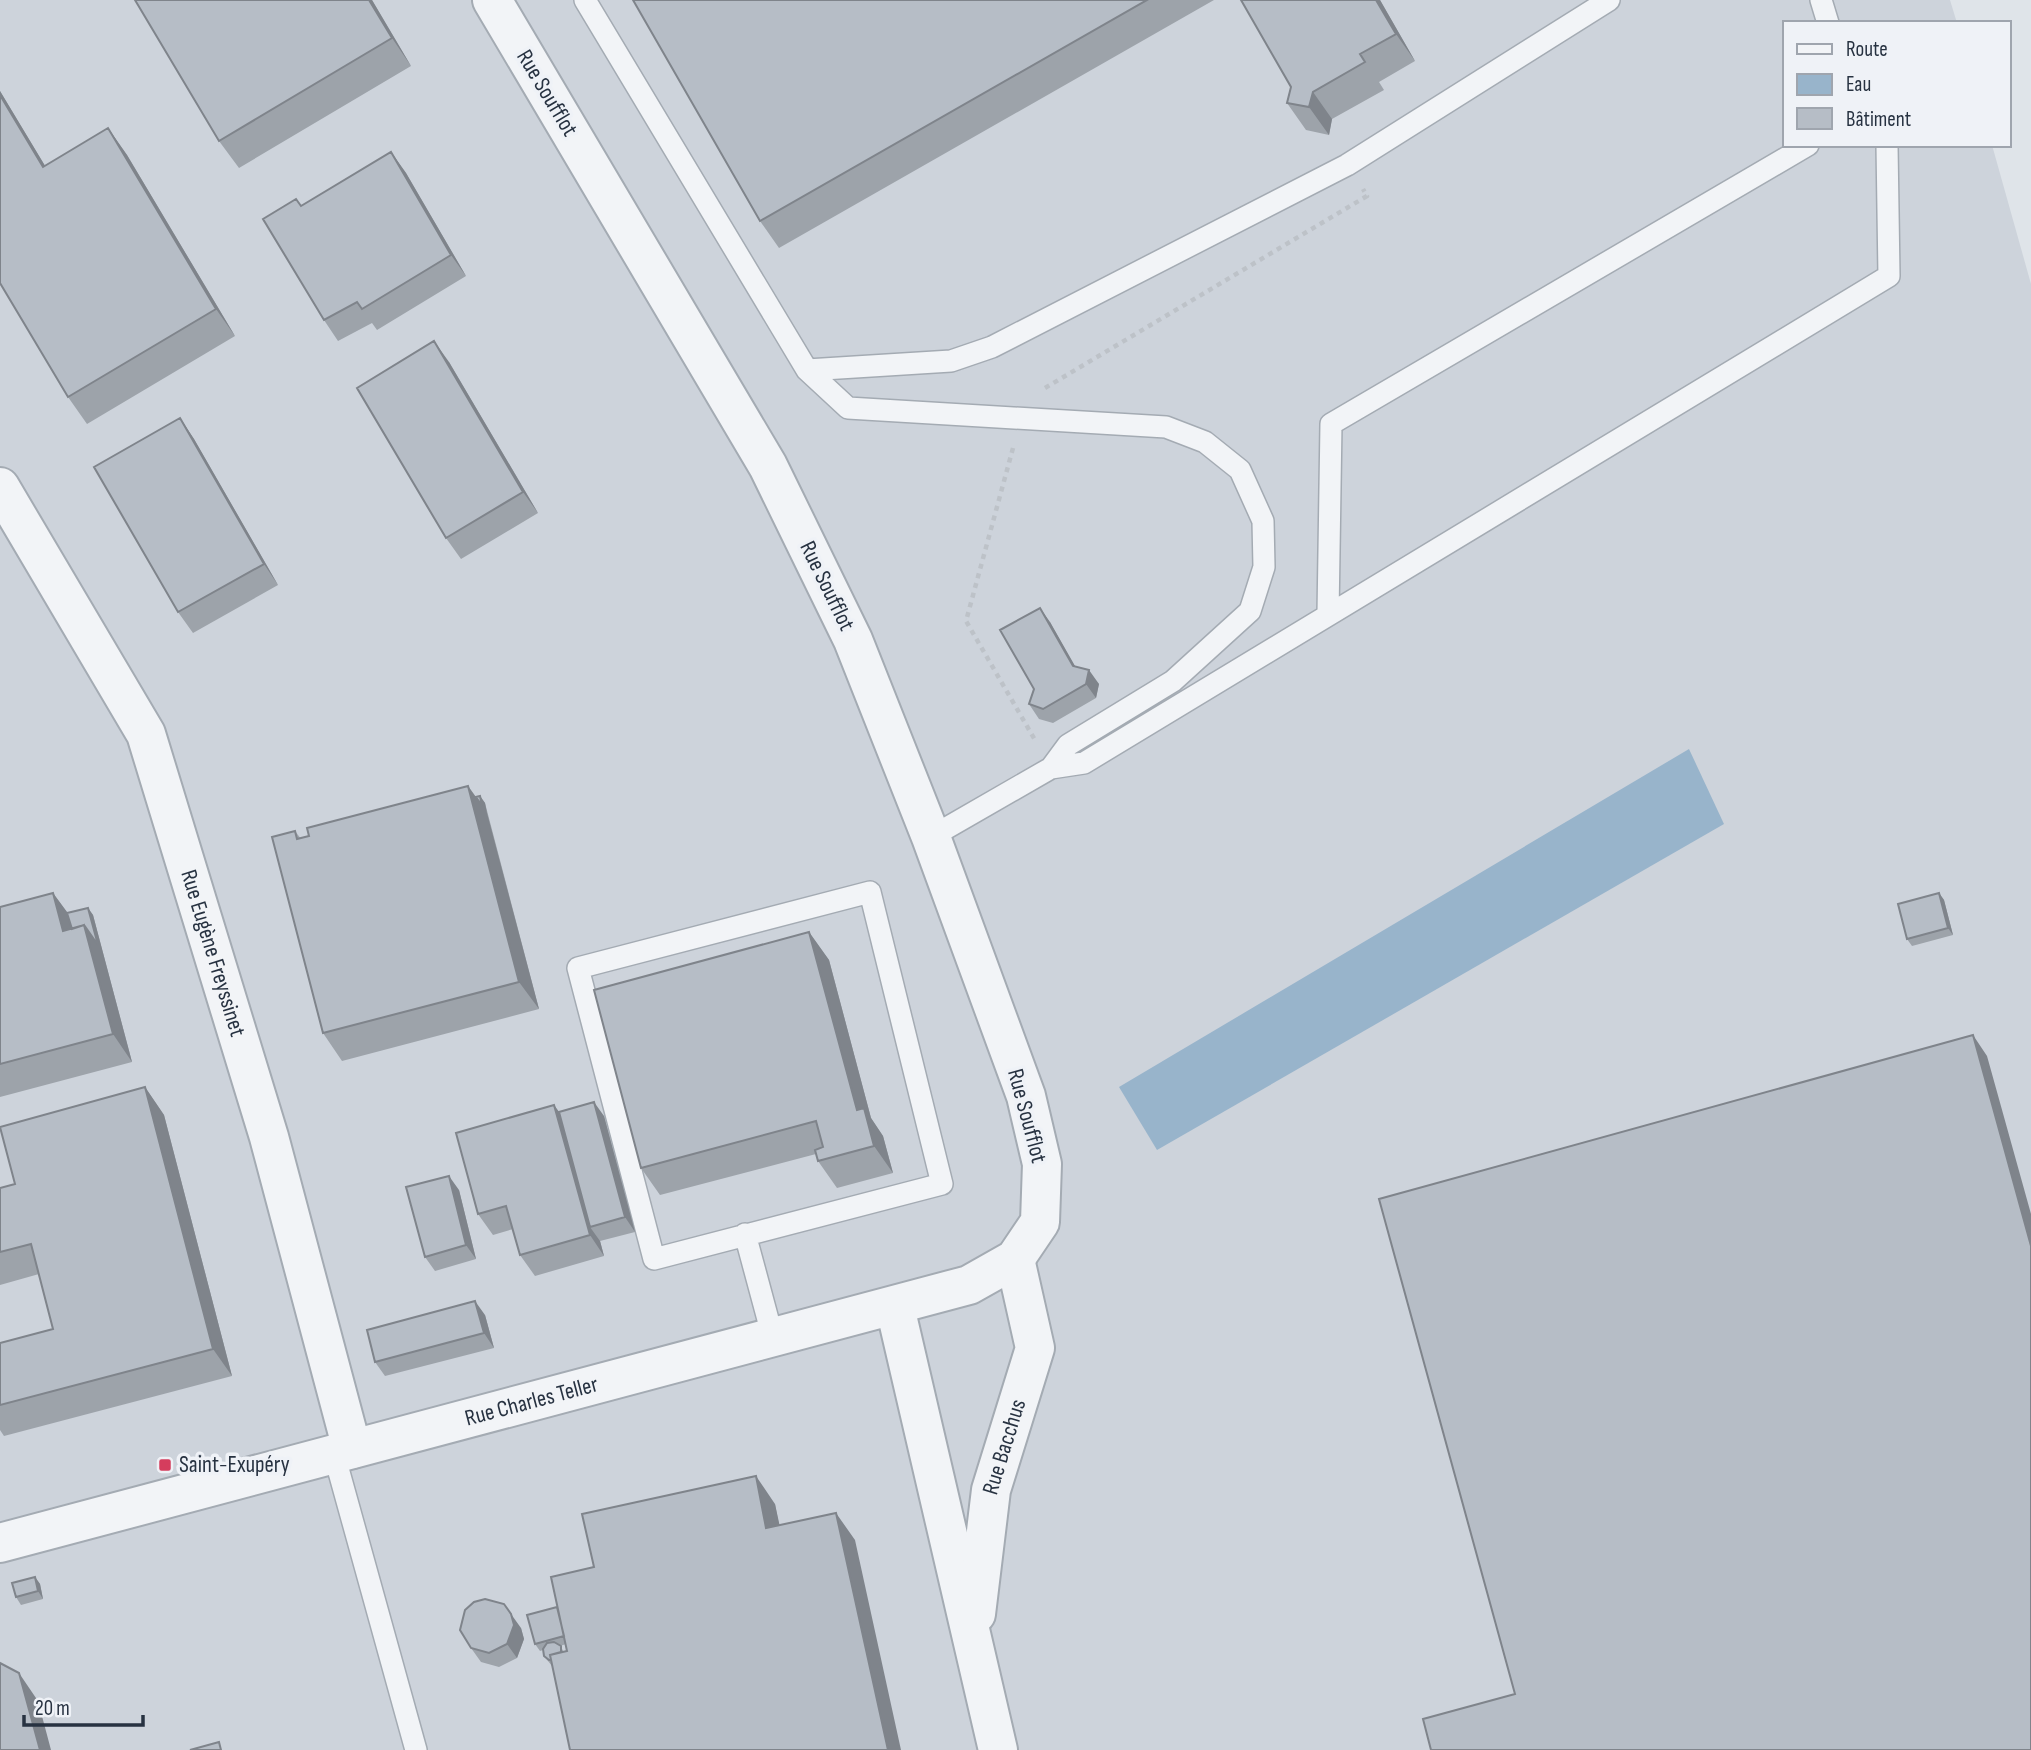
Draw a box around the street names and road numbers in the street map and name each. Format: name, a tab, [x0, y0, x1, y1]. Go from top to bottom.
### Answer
street label: Rue Soufflot	[510, 45, 584, 141]
street label: Rue Soufflot	[793, 537, 861, 635]
street label: Rue Eugène Freyssinet	[174, 866, 252, 1040]
street label: Rue Soufflot	[1001, 1066, 1053, 1166]
street label: Rue Charles Teller	[462, 1370, 601, 1433]
street label: Rue Bacchus	[976, 1396, 1032, 1498]

